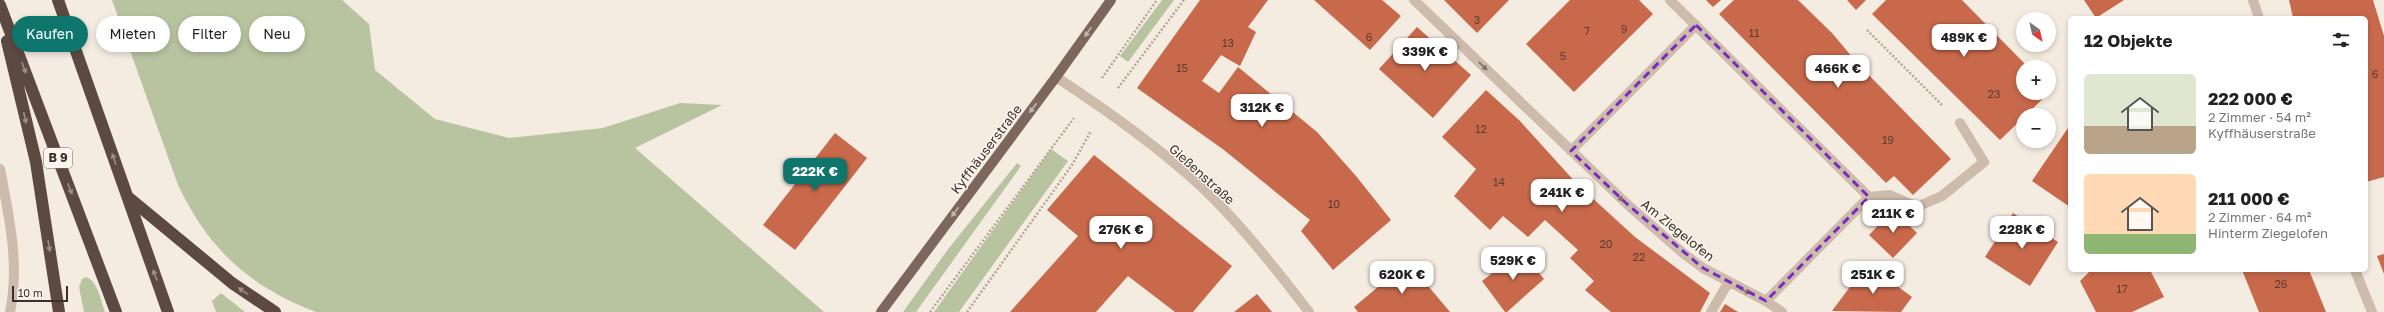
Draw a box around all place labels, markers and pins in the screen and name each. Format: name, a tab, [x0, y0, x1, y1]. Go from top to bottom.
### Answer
pin: 489K €	[1931, 24, 1997, 58]
pin: 339K €	[1392, 38, 1458, 72]
pin: 466K €	[1805, 55, 1871, 89]
pin: 312K €	[1229, 94, 1295, 128]
pin: 222K €	[782, 158, 848, 192]
pin: 241K €	[1529, 179, 1595, 213]
pin: 211K €	[1860, 200, 1926, 234]
pin: 276K €	[1088, 216, 1154, 250]
pin: 228K €	[1989, 216, 2055, 250]
pin: 529K €	[1480, 247, 1546, 281]
pin: 620K €	[1369, 261, 1435, 295]
pin: 251K €	[1840, 261, 1906, 295]

